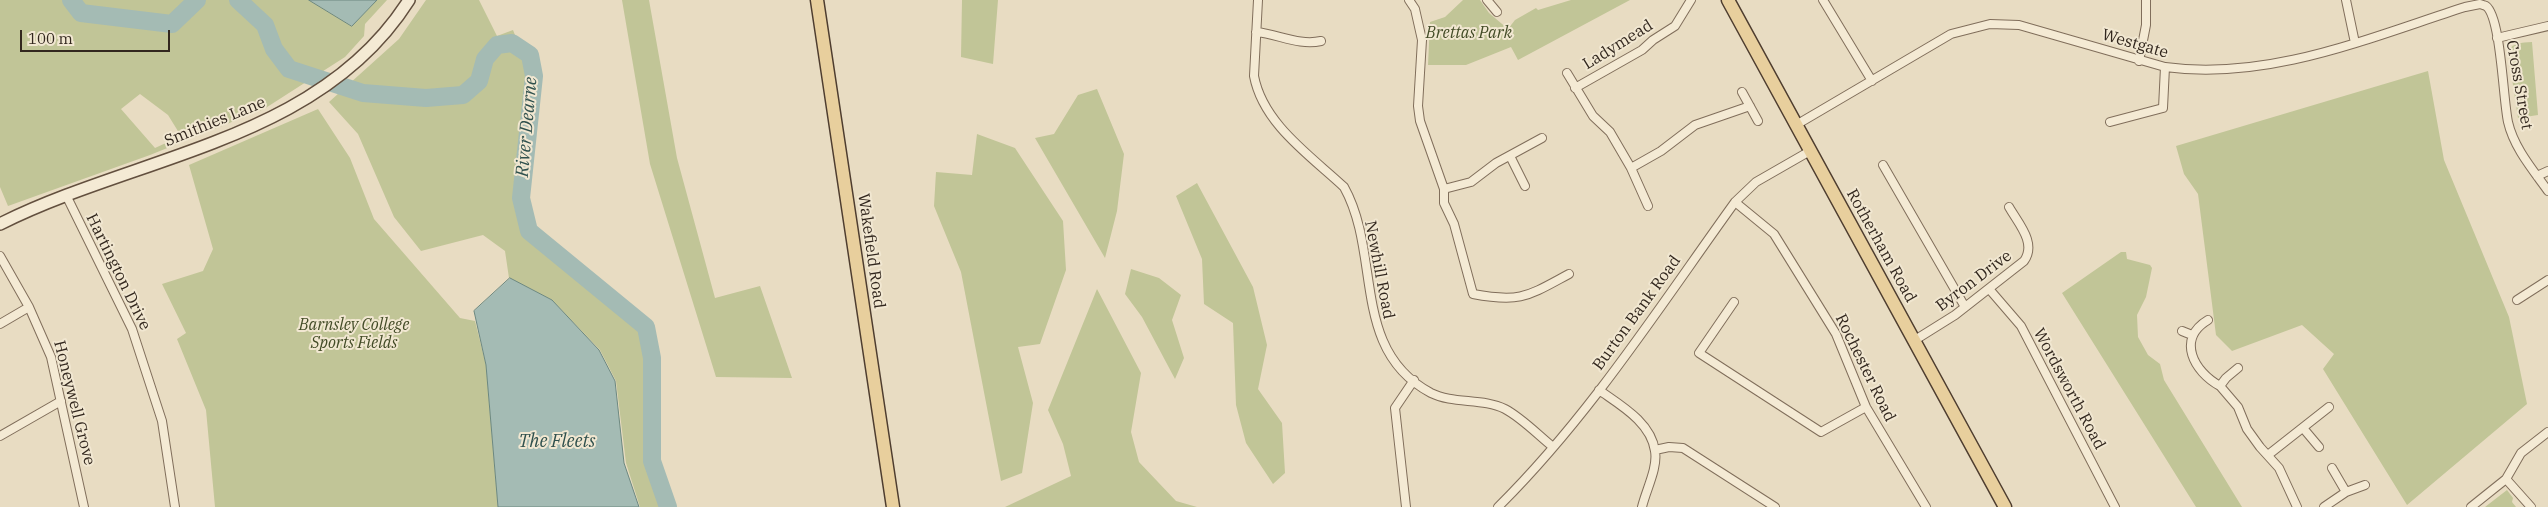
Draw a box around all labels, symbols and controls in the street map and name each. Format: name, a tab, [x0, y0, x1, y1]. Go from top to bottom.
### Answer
street label: Ladymead	[1579, 16, 1657, 74]
scale bar	[22, 20, 172, 52]
park label: Brettas Park	[1426, 23, 1512, 43]
street label: Westgate	[2100, 25, 2170, 63]
text: 100 m	[28, 29, 73, 48]
street label: Cross Street	[2502, 39, 2536, 131]
water label: River Dearne	[512, 76, 542, 178]
street label: Smithies Lane	[162, 93, 268, 151]
street label: Rotherham Road	[1842, 186, 1920, 306]
street label: Wakefield Road	[853, 192, 889, 310]
street label: Hartington Drive	[81, 211, 155, 333]
street label: Newhill Road	[1360, 219, 1398, 321]
street label: Byron Drive	[1932, 246, 2016, 316]
street label: Burton Bank Road	[1589, 252, 1685, 374]
street label: Rochester Road	[1831, 311, 1899, 425]
park label: Barnsley College Sports Fields	[299, 315, 409, 353]
street label: Wordsworth Road	[2029, 325, 2109, 453]
street label: Honeywell Grove	[49, 339, 99, 467]
water label: The Fleets	[519, 431, 595, 453]

